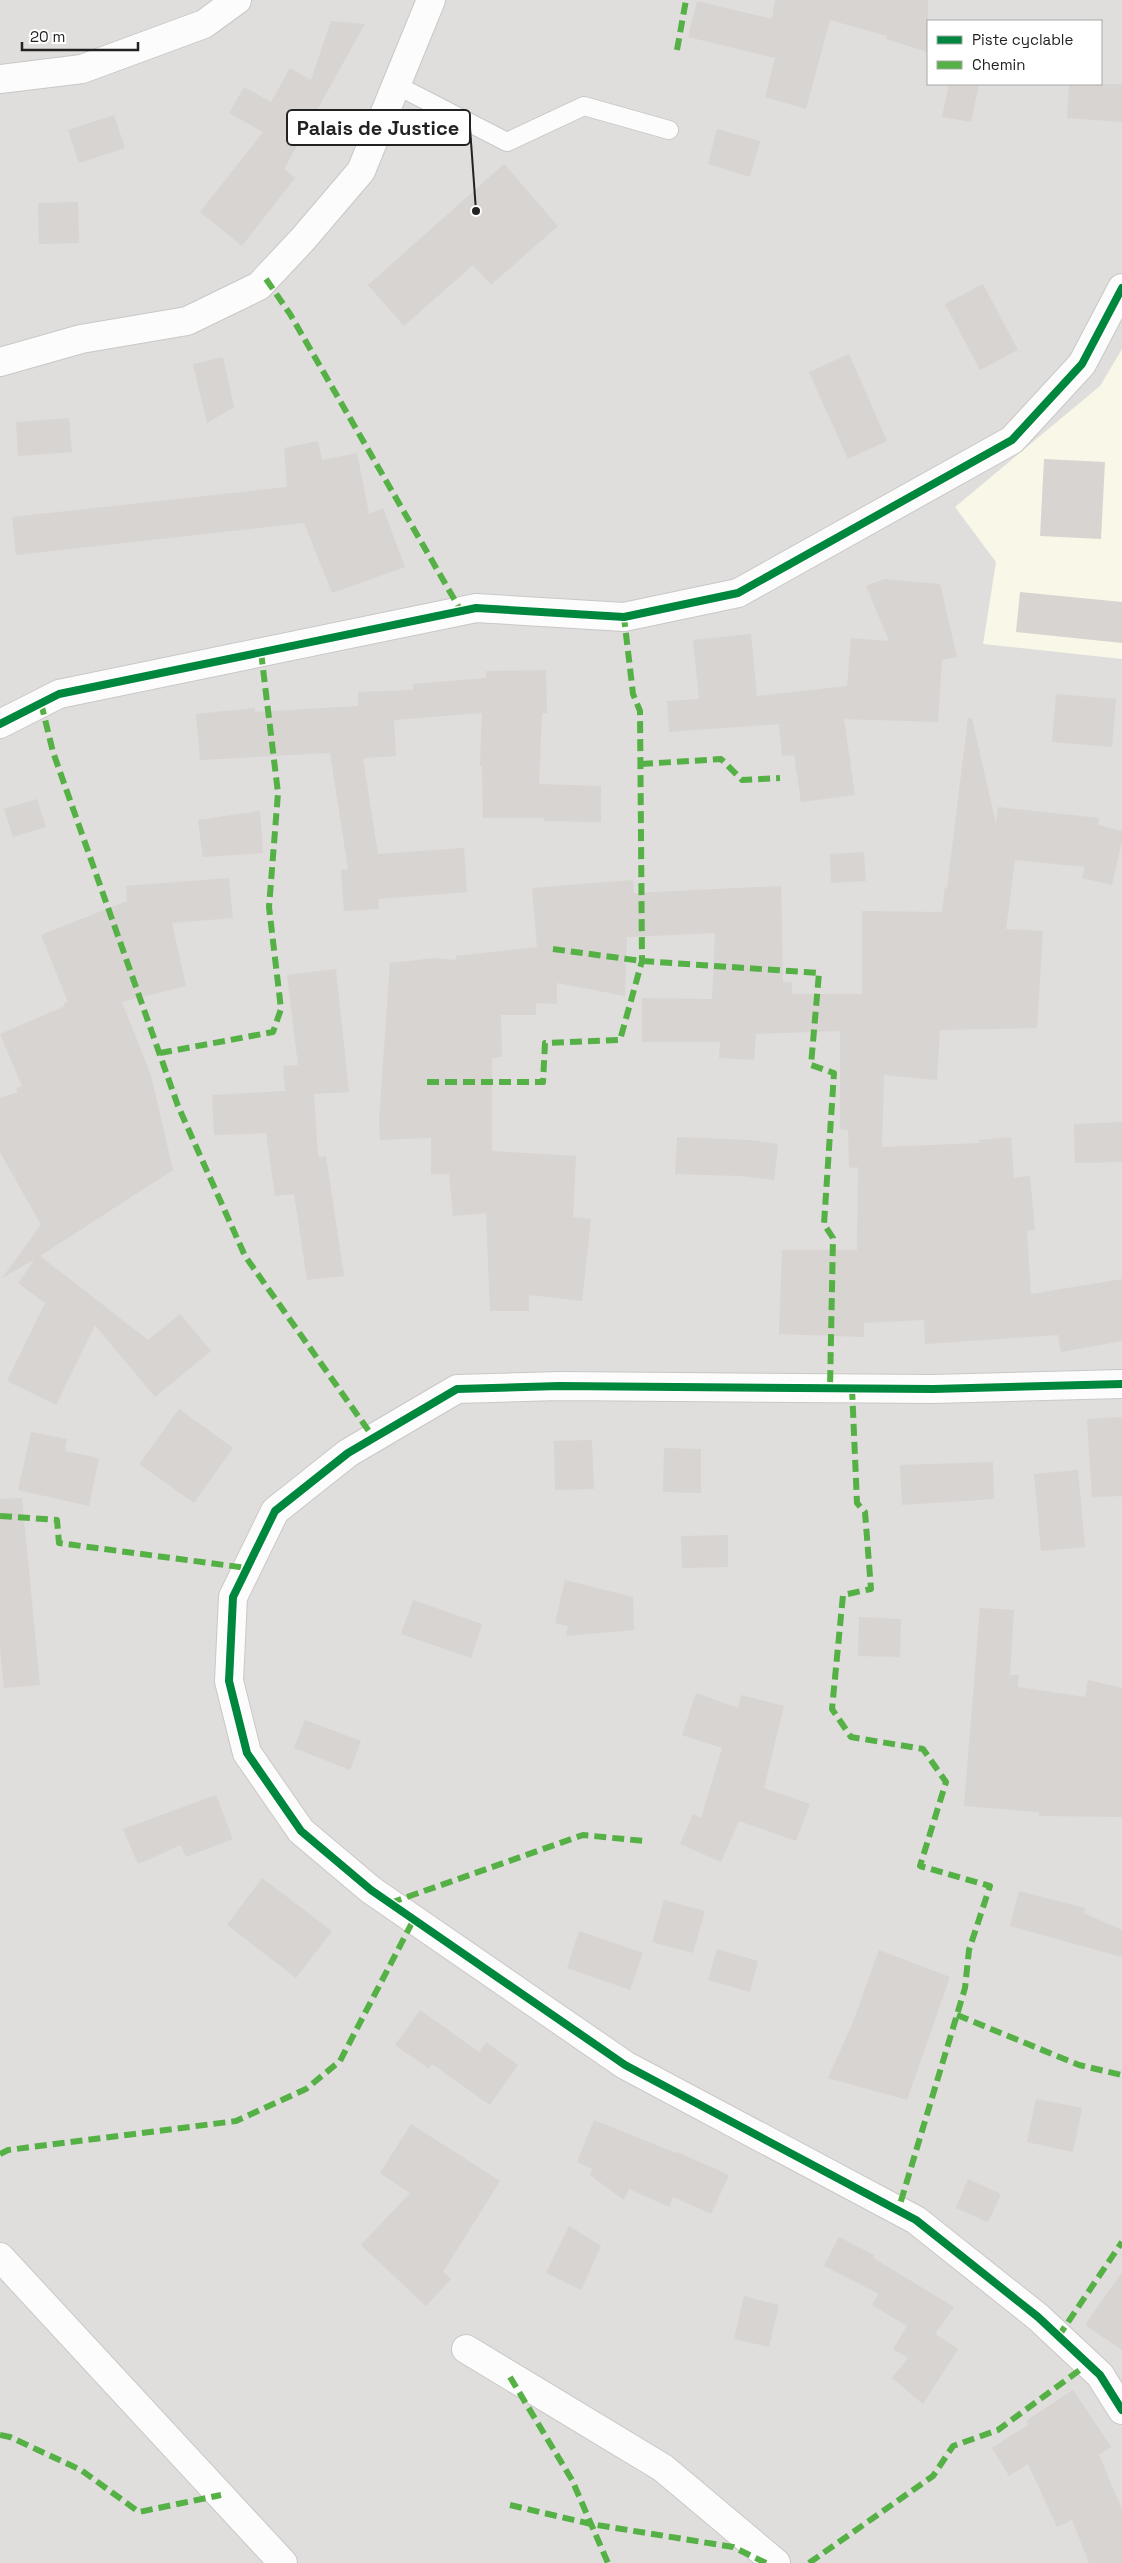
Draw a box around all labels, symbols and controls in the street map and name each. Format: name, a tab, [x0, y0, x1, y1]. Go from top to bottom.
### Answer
scale bar	[22, 20, 139, 52]
legend	[927, 20, 1102, 85]
text: 20 m	[30, 27, 65, 46]
text: Piste cyclable	[972, 30, 1074, 49]
text: Chemin	[972, 55, 1025, 74]
callout: Palais de Justice	[287, 110, 470, 145]
text: Palais de Justice	[297, 115, 459, 141]

